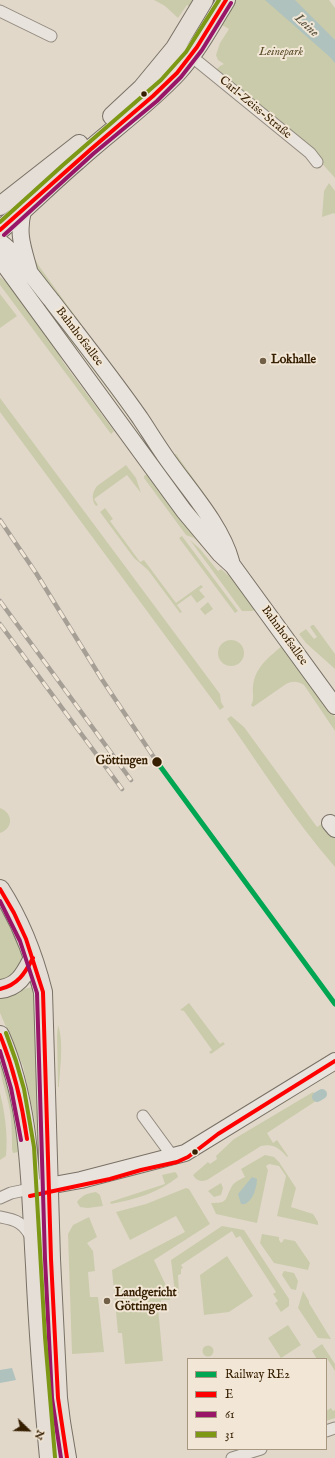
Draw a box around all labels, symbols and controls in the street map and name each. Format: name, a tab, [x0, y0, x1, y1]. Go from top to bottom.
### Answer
water label: Leine	[291, 11, 321, 41]
park label: Leinepark	[259, 46, 303, 60]
street label: Carl-Zeiss-Straße	[216, 74, 294, 142]
unlabelled marker	[139, 89, 149, 99]
street label: Bahnhofsallee	[52, 305, 106, 369]
place label: Lokhalle	[271, 354, 316, 368]
marker: Lokhalle	[258, 356, 268, 366]
street label: Bahnhofsallee	[258, 603, 310, 669]
place label: Göttingen	[96, 755, 148, 769]
marker: Göttingen	[150, 755, 164, 769]
unlabelled marker	[190, 1147, 200, 1157]
place label: Landgericht Göttingen	[115, 1287, 177, 1315]
marker: Landgericht Göttingen	[102, 1296, 112, 1306]
legend	[187, 1358, 327, 1450]
text: Railway RE2	[225, 1367, 290, 1382]
text: E	[225, 1387, 233, 1402]
text: 61	[225, 1407, 234, 1422]
north arrow	[8, 1410, 48, 1450]
text: 31	[225, 1427, 234, 1442]
text: N	[31, 1428, 47, 1442]

